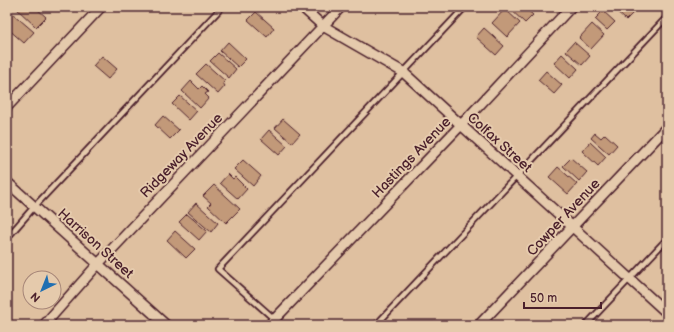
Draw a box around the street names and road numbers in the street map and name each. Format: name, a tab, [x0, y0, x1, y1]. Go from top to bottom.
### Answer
street label: Ridgeway Avenue	[137, 109, 226, 201]
street label: Colfax Street	[464, 109, 536, 176]
street label: Hastings Avenue	[368, 113, 454, 202]
street label: Cowper Avenue	[523, 175, 604, 260]
street label: Harrison Street	[54, 205, 138, 282]

